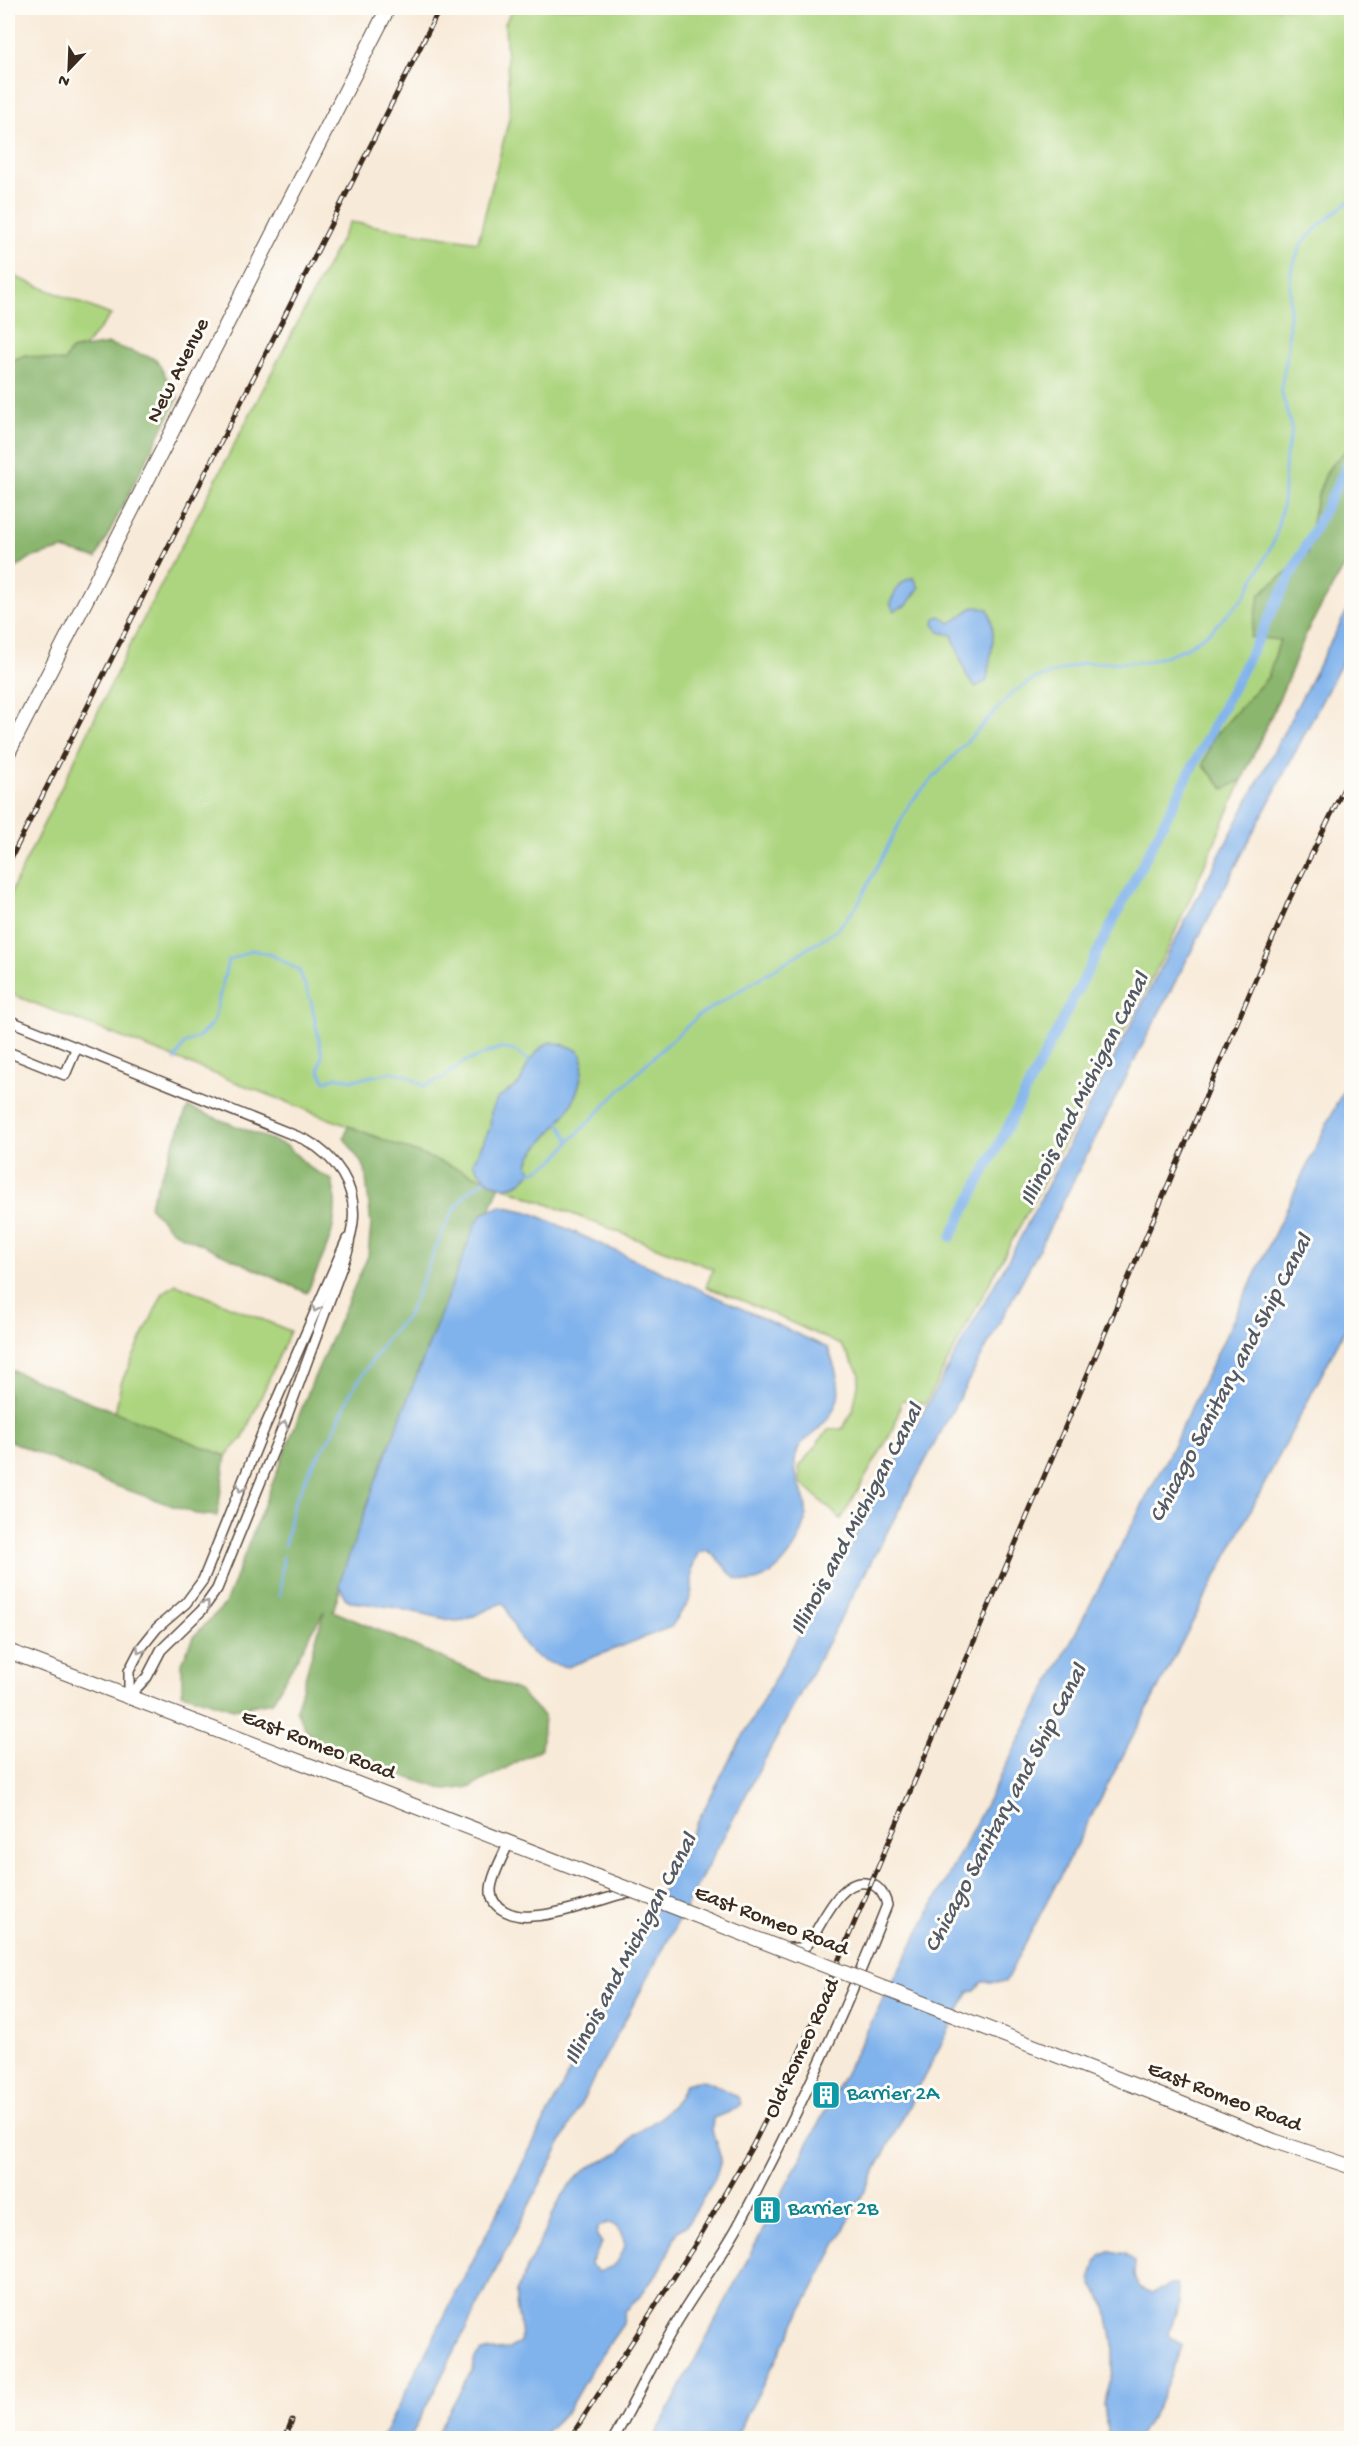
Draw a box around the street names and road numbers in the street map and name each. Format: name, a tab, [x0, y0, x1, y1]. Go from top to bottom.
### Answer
street label: New Avenue	[142, 314, 217, 428]
street label: East Romeo Road	[237, 1705, 401, 1788]
street label: East Romeo Road	[690, 1881, 854, 1964]
street label: Old Romeo Road	[759, 1973, 848, 2123]
street label: East Romeo Road	[1143, 2057, 1307, 2140]

